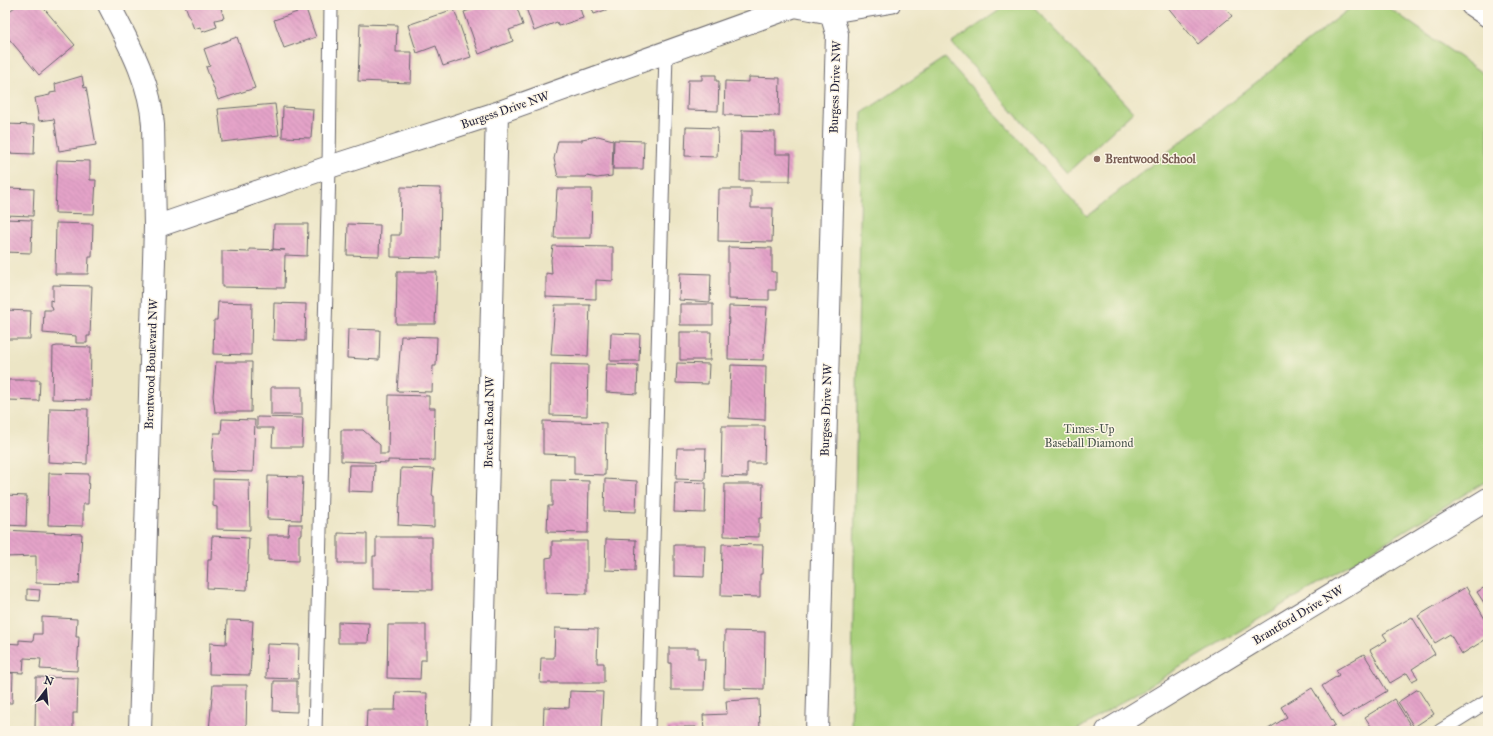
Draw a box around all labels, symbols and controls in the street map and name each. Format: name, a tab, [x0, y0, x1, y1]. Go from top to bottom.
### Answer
street label: Burgess Drive NW	[826, 40, 845, 134]
street label: Burgess Drive NW	[459, 88, 552, 133]
place label: Brentwood School	[1105, 152, 1196, 166]
marker: Brentwood School	[1092, 154, 1102, 164]
street label: Brentwood Boulevard NW	[142, 298, 160, 430]
street label: Burgess Drive NW	[817, 363, 836, 457]
street label: Brecken Road NW	[481, 375, 497, 468]
park label: Times-Up Baseball Diamond	[1045, 422, 1133, 450]
street label: Brantford Drive NW	[1250, 582, 1346, 648]
north arrow	[26, 670, 66, 710]
text: N	[42, 673, 56, 689]

